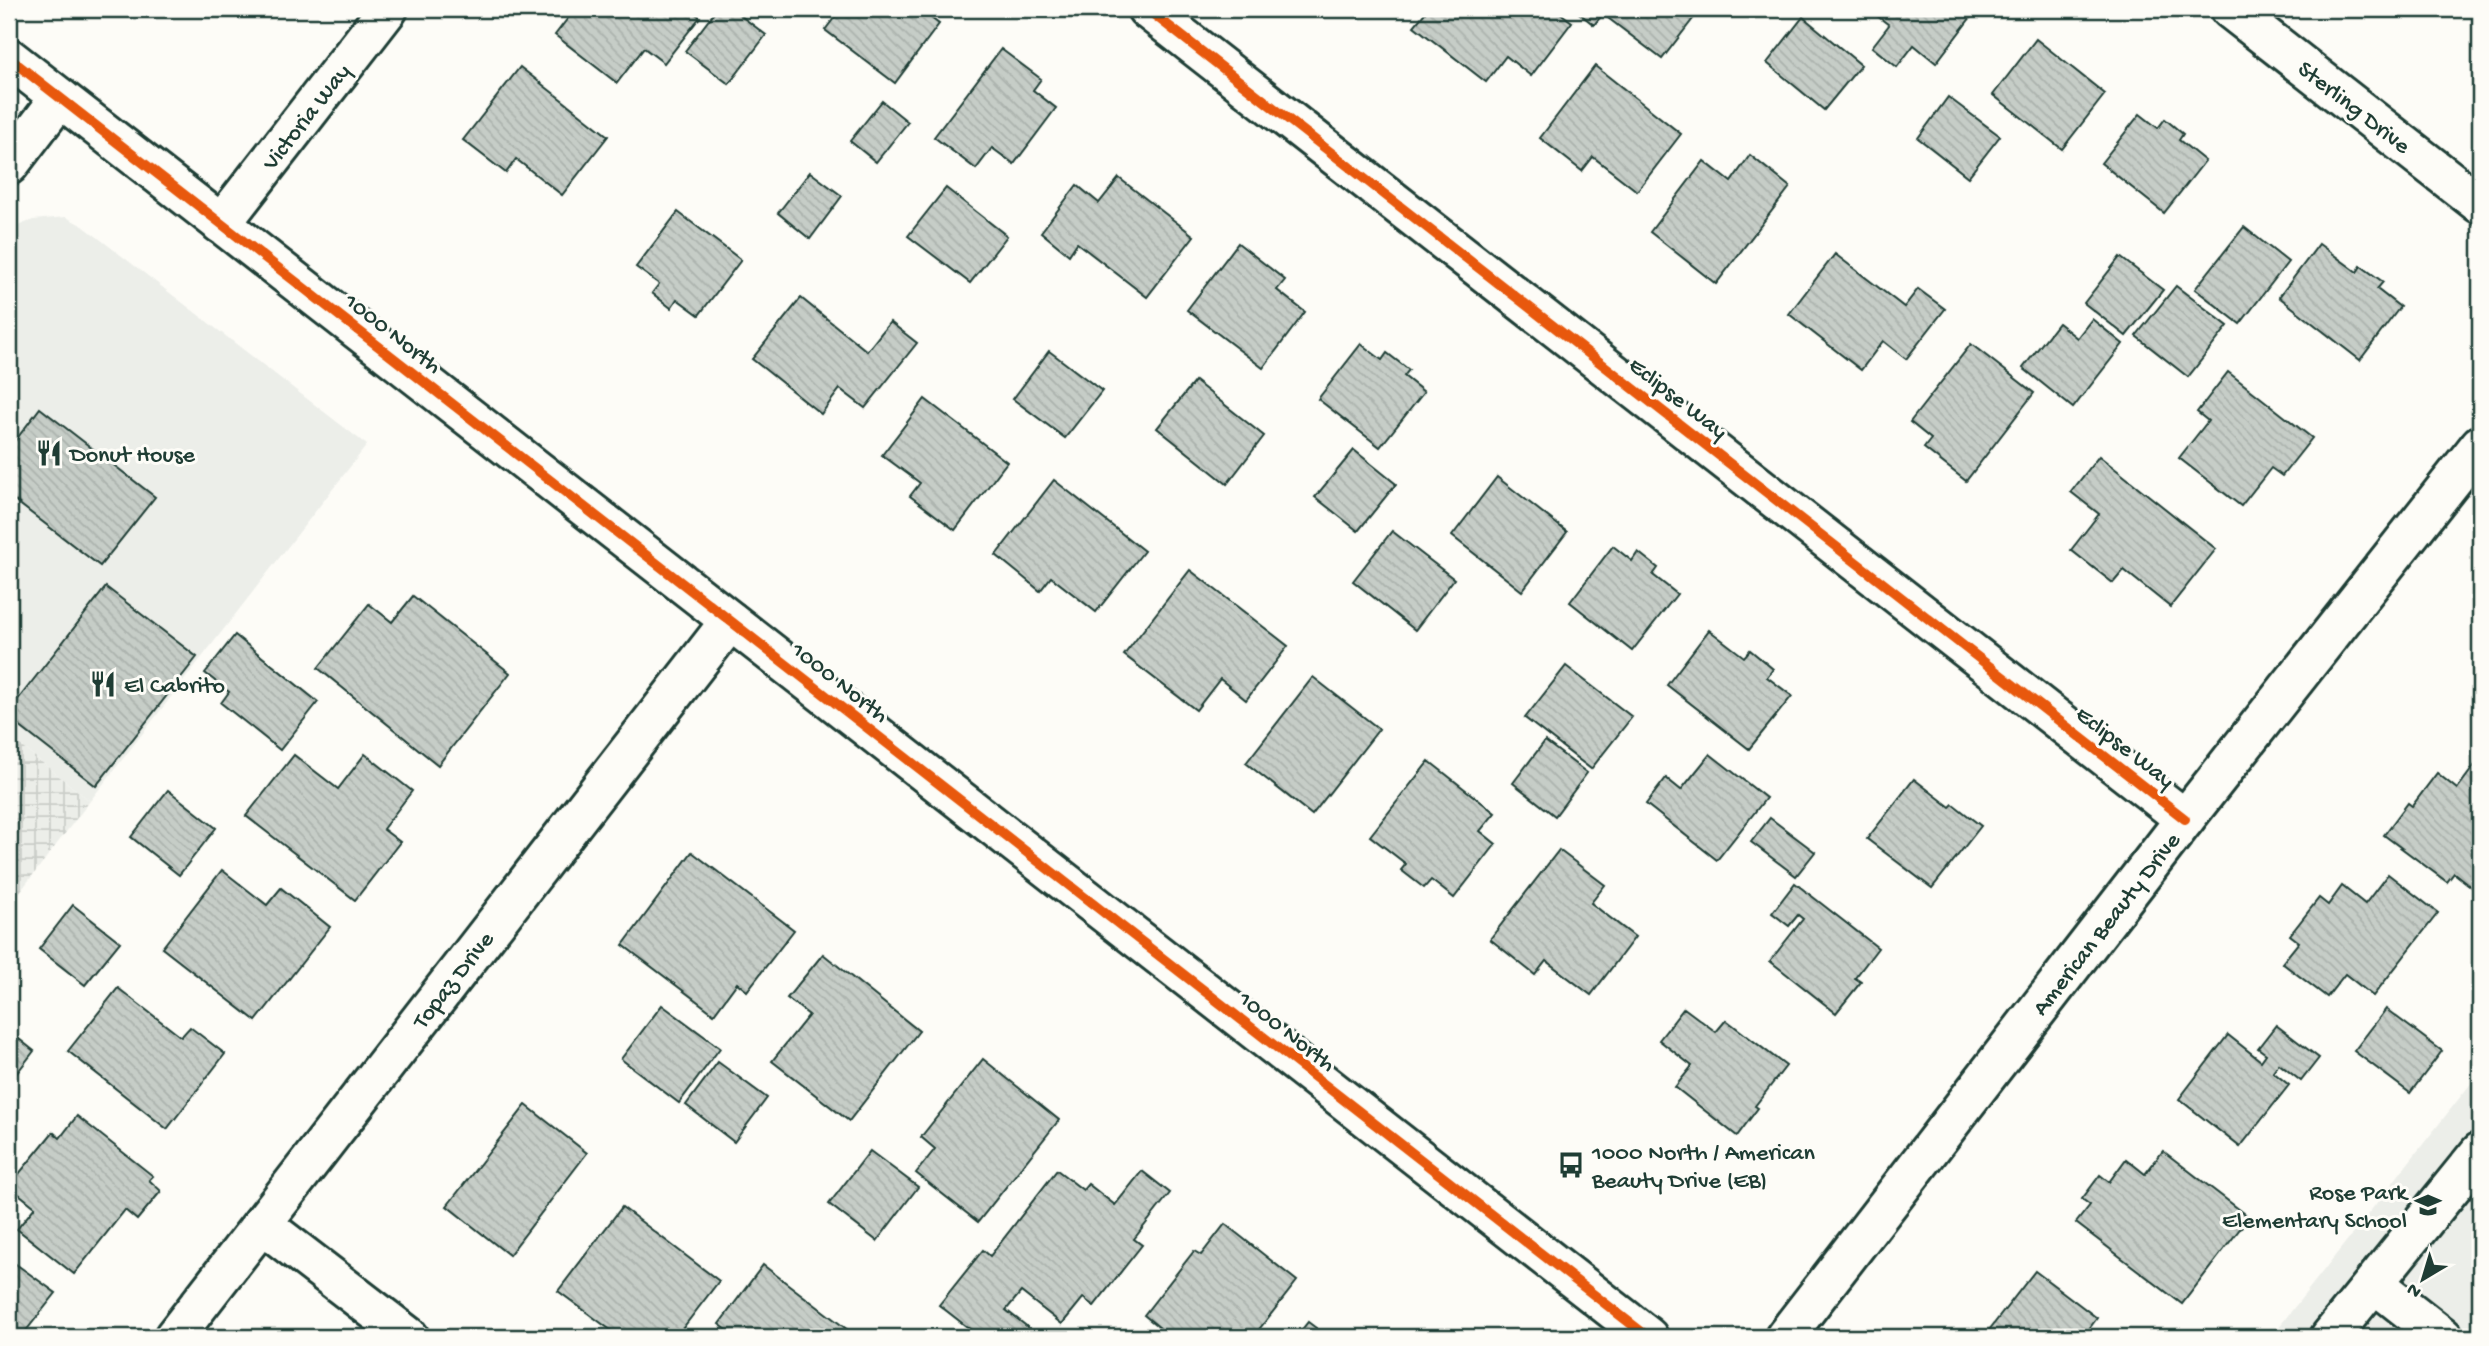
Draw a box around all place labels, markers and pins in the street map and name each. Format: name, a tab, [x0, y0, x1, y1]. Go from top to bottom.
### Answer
restaurant icon: Donut House	[34, 438, 64, 468]
place label: Donut House	[68, 442, 196, 471]
restaurant icon: El Cabrito	[88, 669, 118, 699]
place label: El Cabrito	[124, 673, 225, 702]
place label: 1000 North / American Beauty Drive (EB)	[1591, 1140, 1815, 1197]
bus stop icon: 1000 North / American Beauty Drive (EB)	[1556, 1150, 1586, 1180]
place label: Rose Park Elementary School	[2222, 1180, 2409, 1237]
school or university icon: Rose Park Elementary School	[2413, 1190, 2443, 1220]

